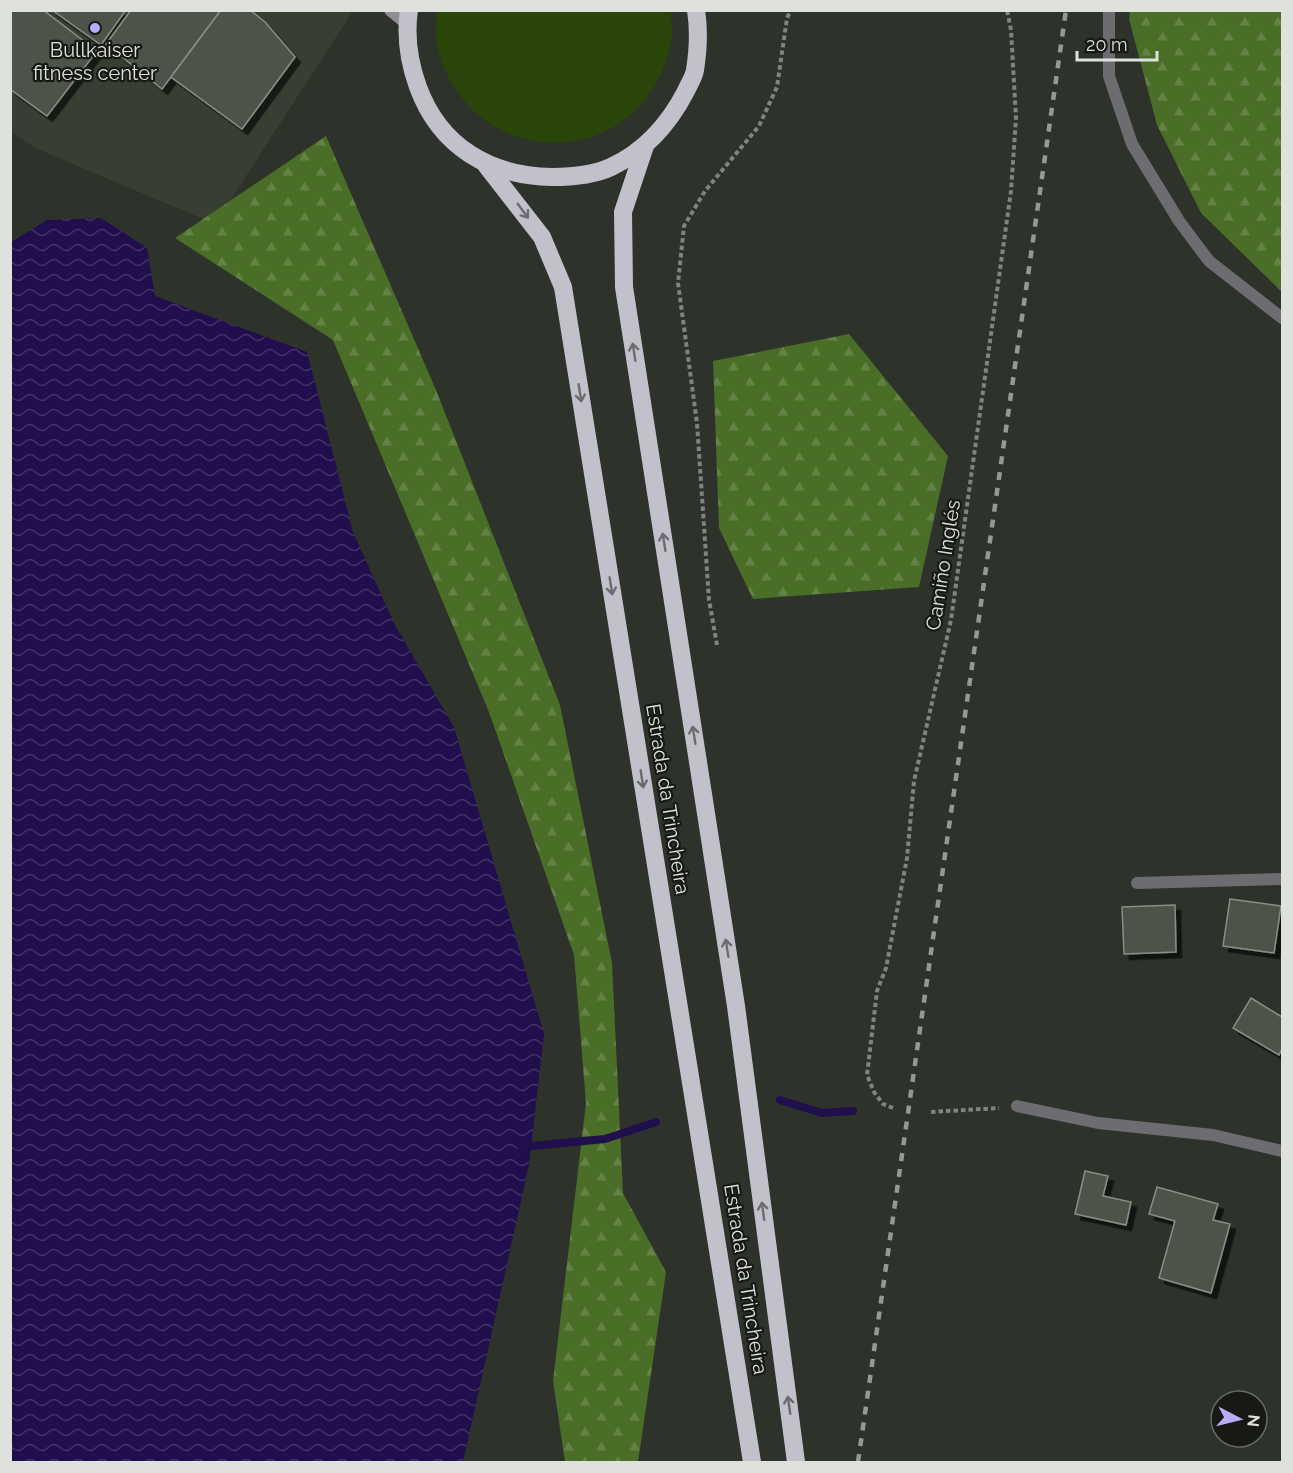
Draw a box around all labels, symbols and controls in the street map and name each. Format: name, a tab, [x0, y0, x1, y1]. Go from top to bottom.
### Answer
marker: Bullkaiser fitness center	[88, 21, 102, 35]
scale bar	[1077, 24, 1156, 62]
text: 20 m	[1086, 34, 1128, 55]
place label: Bullkaiser fitness center	[33, 38, 157, 85]
one-way arrow	[517, 202, 529, 218]
one-way arrow	[628, 343, 639, 363]
one-way arrow	[575, 383, 586, 403]
street label: Camiño Inglés	[921, 498, 965, 632]
one-way arrow	[658, 533, 669, 552]
one-way arrow	[606, 576, 617, 595]
street label: Estrada da Trincheira	[641, 702, 695, 896]
one-way arrow	[688, 725, 699, 745]
one-way arrow	[637, 768, 648, 788]
one-way arrow	[721, 939, 732, 959]
street label: Estrada da Trincheira	[719, 1182, 773, 1376]
one-way arrow	[757, 1202, 768, 1222]
north arrow	[1209, 1389, 1269, 1449]
one-way arrow	[783, 1395, 794, 1415]
text: N	[1243, 1414, 1264, 1428]

